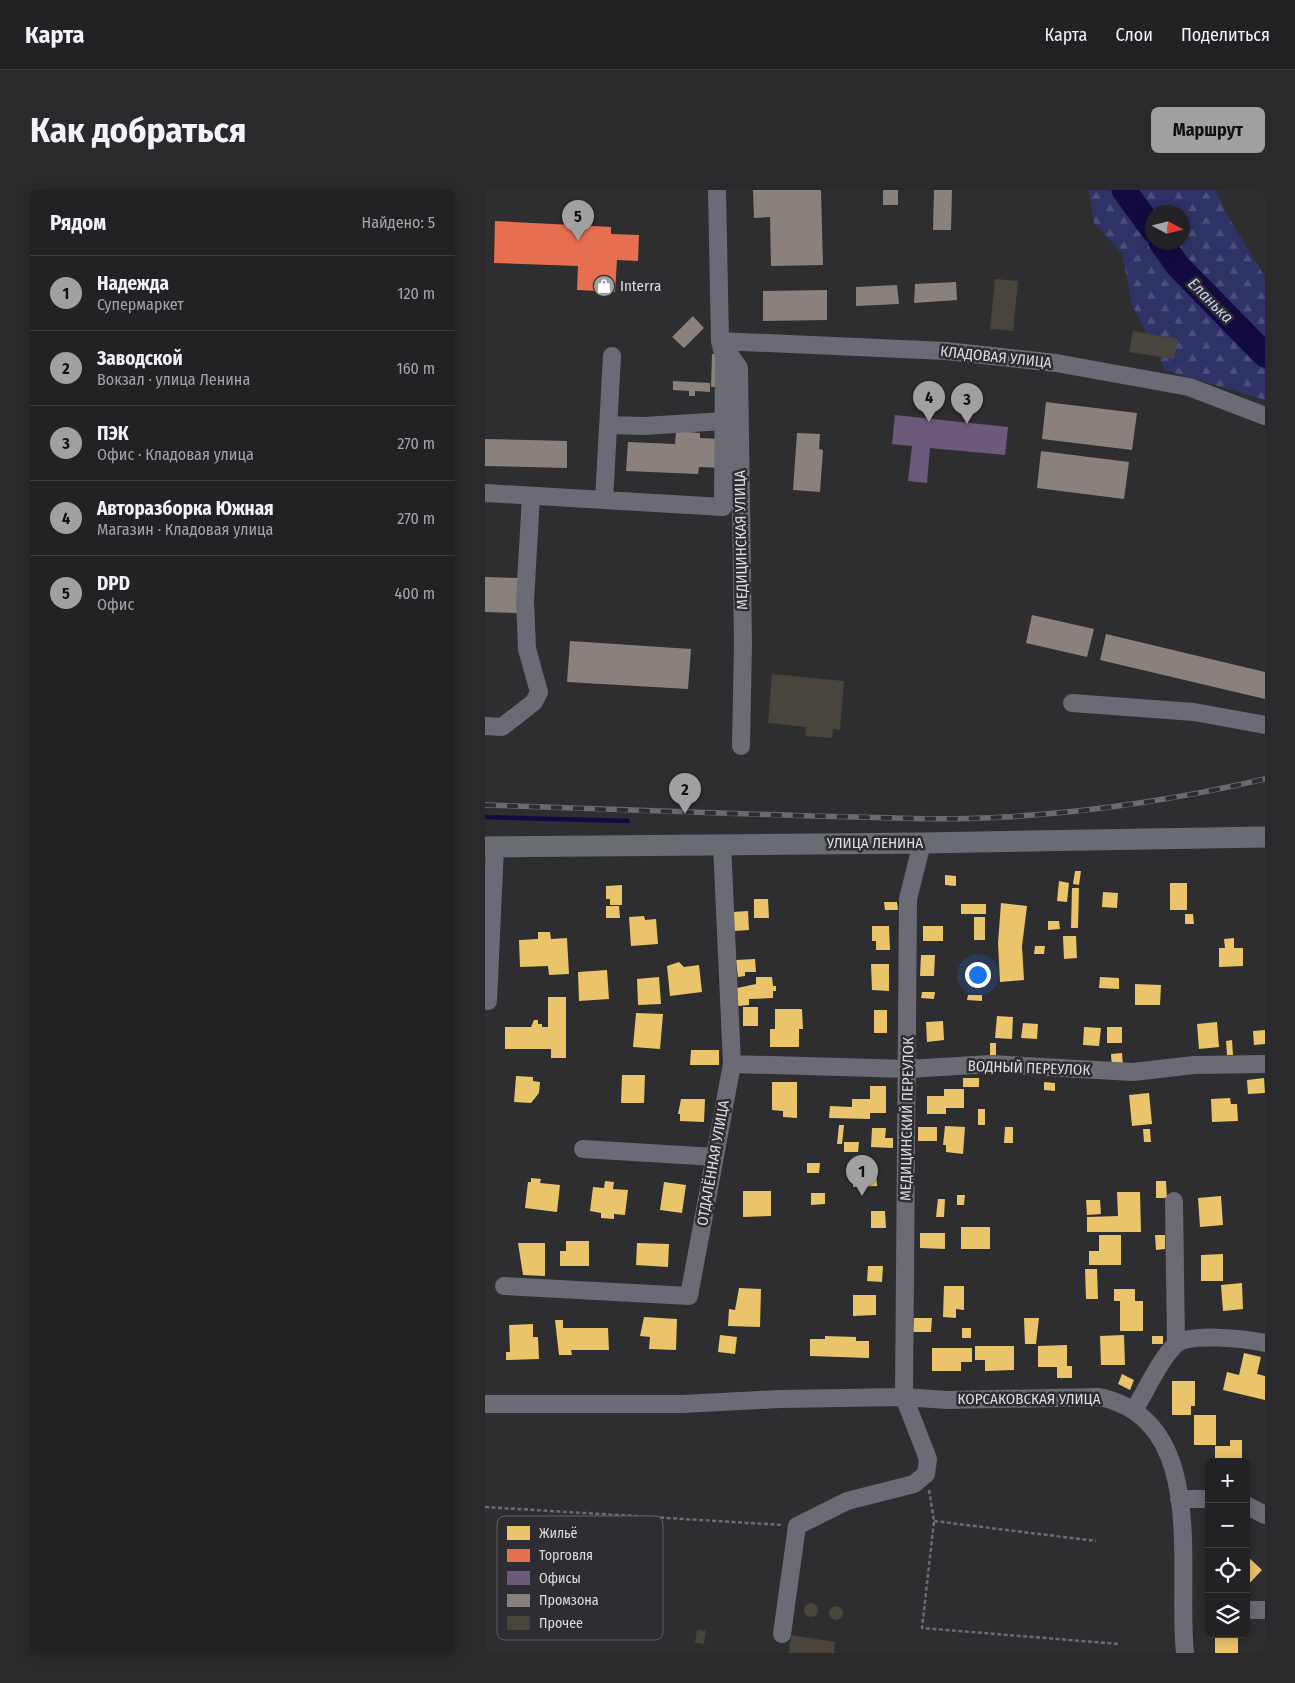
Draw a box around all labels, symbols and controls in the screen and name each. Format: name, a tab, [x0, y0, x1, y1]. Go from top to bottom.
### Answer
text: Карта	[25, 21, 84, 49]
text: Карта	[1044, 24, 1087, 46]
text: Слои	[1115, 24, 1153, 46]
text: Поделиться	[1181, 24, 1270, 46]
button: Маршрут	[1151, 107, 1265, 153]
text: Как добраться	[30, 109, 247, 151]
pin: 5	[562, 200, 594, 241]
north arrow	[1145, 205, 1190, 250]
text: Рядом	[50, 210, 106, 236]
text: Найдено: 5	[361, 213, 435, 232]
text: Надежда	[97, 272, 169, 295]
shop icon: Interra	[592, 274, 616, 298]
water label: Еланька	[1184, 274, 1237, 327]
place label: Interra	[620, 277, 661, 295]
text: 1	[63, 284, 69, 303]
text: 120 m	[397, 284, 435, 303]
text: Супермаркет	[97, 295, 184, 314]
street label: КЛАДОВАЯ УЛИЦА	[939, 342, 1053, 372]
text: Заводской	[97, 347, 183, 370]
text: 2	[62, 359, 70, 378]
text: 160 m	[396, 359, 435, 378]
text: Вокзал · улица Ленина	[97, 370, 250, 389]
pin: 4	[913, 381, 945, 422]
pin: 3	[951, 383, 983, 424]
text: ПЭК	[97, 422, 129, 445]
text: 3	[62, 434, 70, 453]
text: 270 m	[397, 434, 435, 453]
text: Офис · Кладовая улица	[97, 445, 254, 464]
street label: МЕДИЦИНСКАЯ УЛИЦА	[731, 470, 751, 610]
text: Авторазборка Южная	[97, 497, 274, 520]
text: 4	[62, 509, 70, 528]
text: 270 m	[397, 509, 435, 528]
text: Магазин · Кладовая улица	[97, 520, 273, 539]
text: DPD	[97, 572, 130, 595]
text: 5	[62, 584, 70, 603]
text: 400 m	[395, 584, 435, 603]
text: Офис	[97, 595, 134, 614]
pin: 2	[669, 773, 701, 814]
street label: УЛИЦА ЛЕНИНА	[826, 834, 923, 852]
your location	[965, 962, 991, 988]
street label: МЕДИЦИНСКИЙ ПЕРЕУЛОК	[897, 1037, 917, 1201]
street label: ВОДНЫЙ ПЕРЕУЛОК	[967, 1057, 1091, 1079]
street label: ОТДАЛЁННАЯ УЛИЦА	[693, 1099, 733, 1227]
pin: 1	[846, 1155, 878, 1196]
street label: КОРСАКОВСКАЯ УЛИЦА	[957, 1390, 1101, 1408]
map controls	[1205, 1458, 1250, 1638]
button: +	[1205, 1458, 1250, 1503]
button: −	[1205, 1503, 1250, 1548]
legend	[497, 1516, 663, 1640]
text: Жильё	[539, 1525, 578, 1542]
text: Торговля	[539, 1547, 593, 1564]
button: locate	[1205, 1548, 1250, 1593]
text: Офисы	[539, 1570, 581, 1587]
text: Промзона	[539, 1592, 599, 1609]
button: layers	[1205, 1593, 1250, 1638]
text: Прочее	[539, 1615, 583, 1632]

